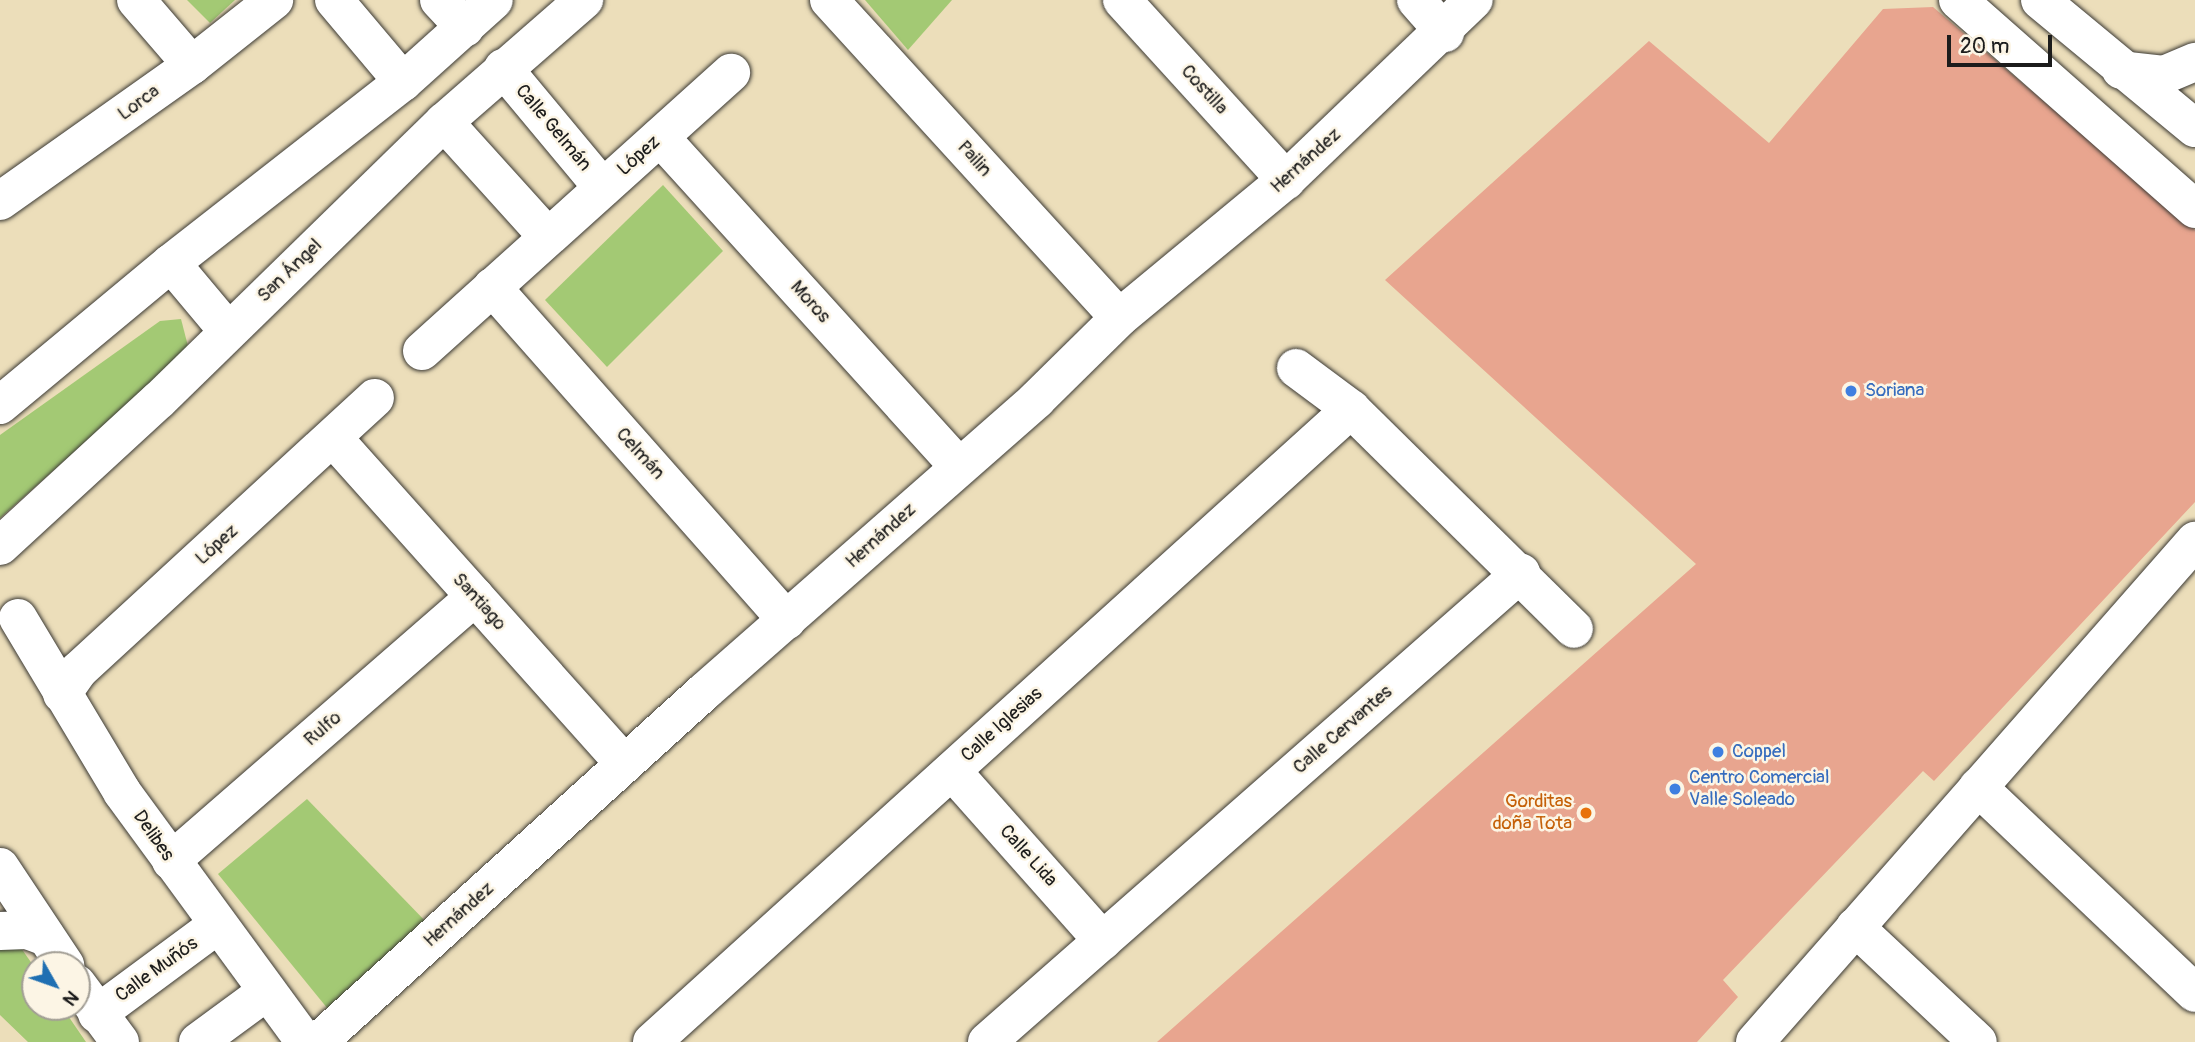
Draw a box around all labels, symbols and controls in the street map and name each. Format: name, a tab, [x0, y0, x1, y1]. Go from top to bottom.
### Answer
scale bar	[1950, 21, 2055, 65]
text: 20 m	[1960, 33, 2009, 60]
street label: Costilla	[1176, 60, 1232, 120]
street label: Lorca	[114, 80, 164, 126]
street label: Calle Gelmán	[510, 80, 596, 176]
street label: Hernández	[1266, 124, 1346, 198]
street label: López	[613, 131, 665, 181]
street label: Pailin	[952, 136, 996, 182]
street label: San Ángel	[253, 235, 327, 307]
street label: Moros	[785, 276, 835, 328]
place label: Soriana	[1865, 380, 1924, 402]
marker: Soriana	[1843, 383, 1859, 399]
street label: Celmán	[611, 423, 669, 485]
street label: Hernández	[841, 499, 921, 573]
street label: López	[191, 520, 243, 570]
street label: Santiago	[447, 569, 511, 635]
street label: Calle Cervantes	[1289, 681, 1397, 779]
street label: Calle Iglesias	[957, 683, 1047, 767]
street label: Rulfo	[300, 707, 346, 751]
place label: Coppel	[1732, 741, 1786, 763]
marker: Coppel	[1710, 744, 1726, 760]
place label: Centro Comercial Valle Soleado	[1689, 767, 1829, 811]
marker: Centro Comercial Valle Soleado	[1667, 781, 1683, 797]
place label: Gorditas doña Tota	[1493, 791, 1572, 835]
marker: Gorditas doña Tota	[1578, 805, 1594, 821]
street label: Delibes	[127, 806, 179, 866]
street label: Calle Lida	[994, 820, 1062, 892]
street label: Hernández	[419, 878, 499, 952]
street label: Calle Muñós	[111, 933, 203, 1007]
north arrow	[21, 951, 91, 1021]
text: N	[57, 986, 84, 1011]

